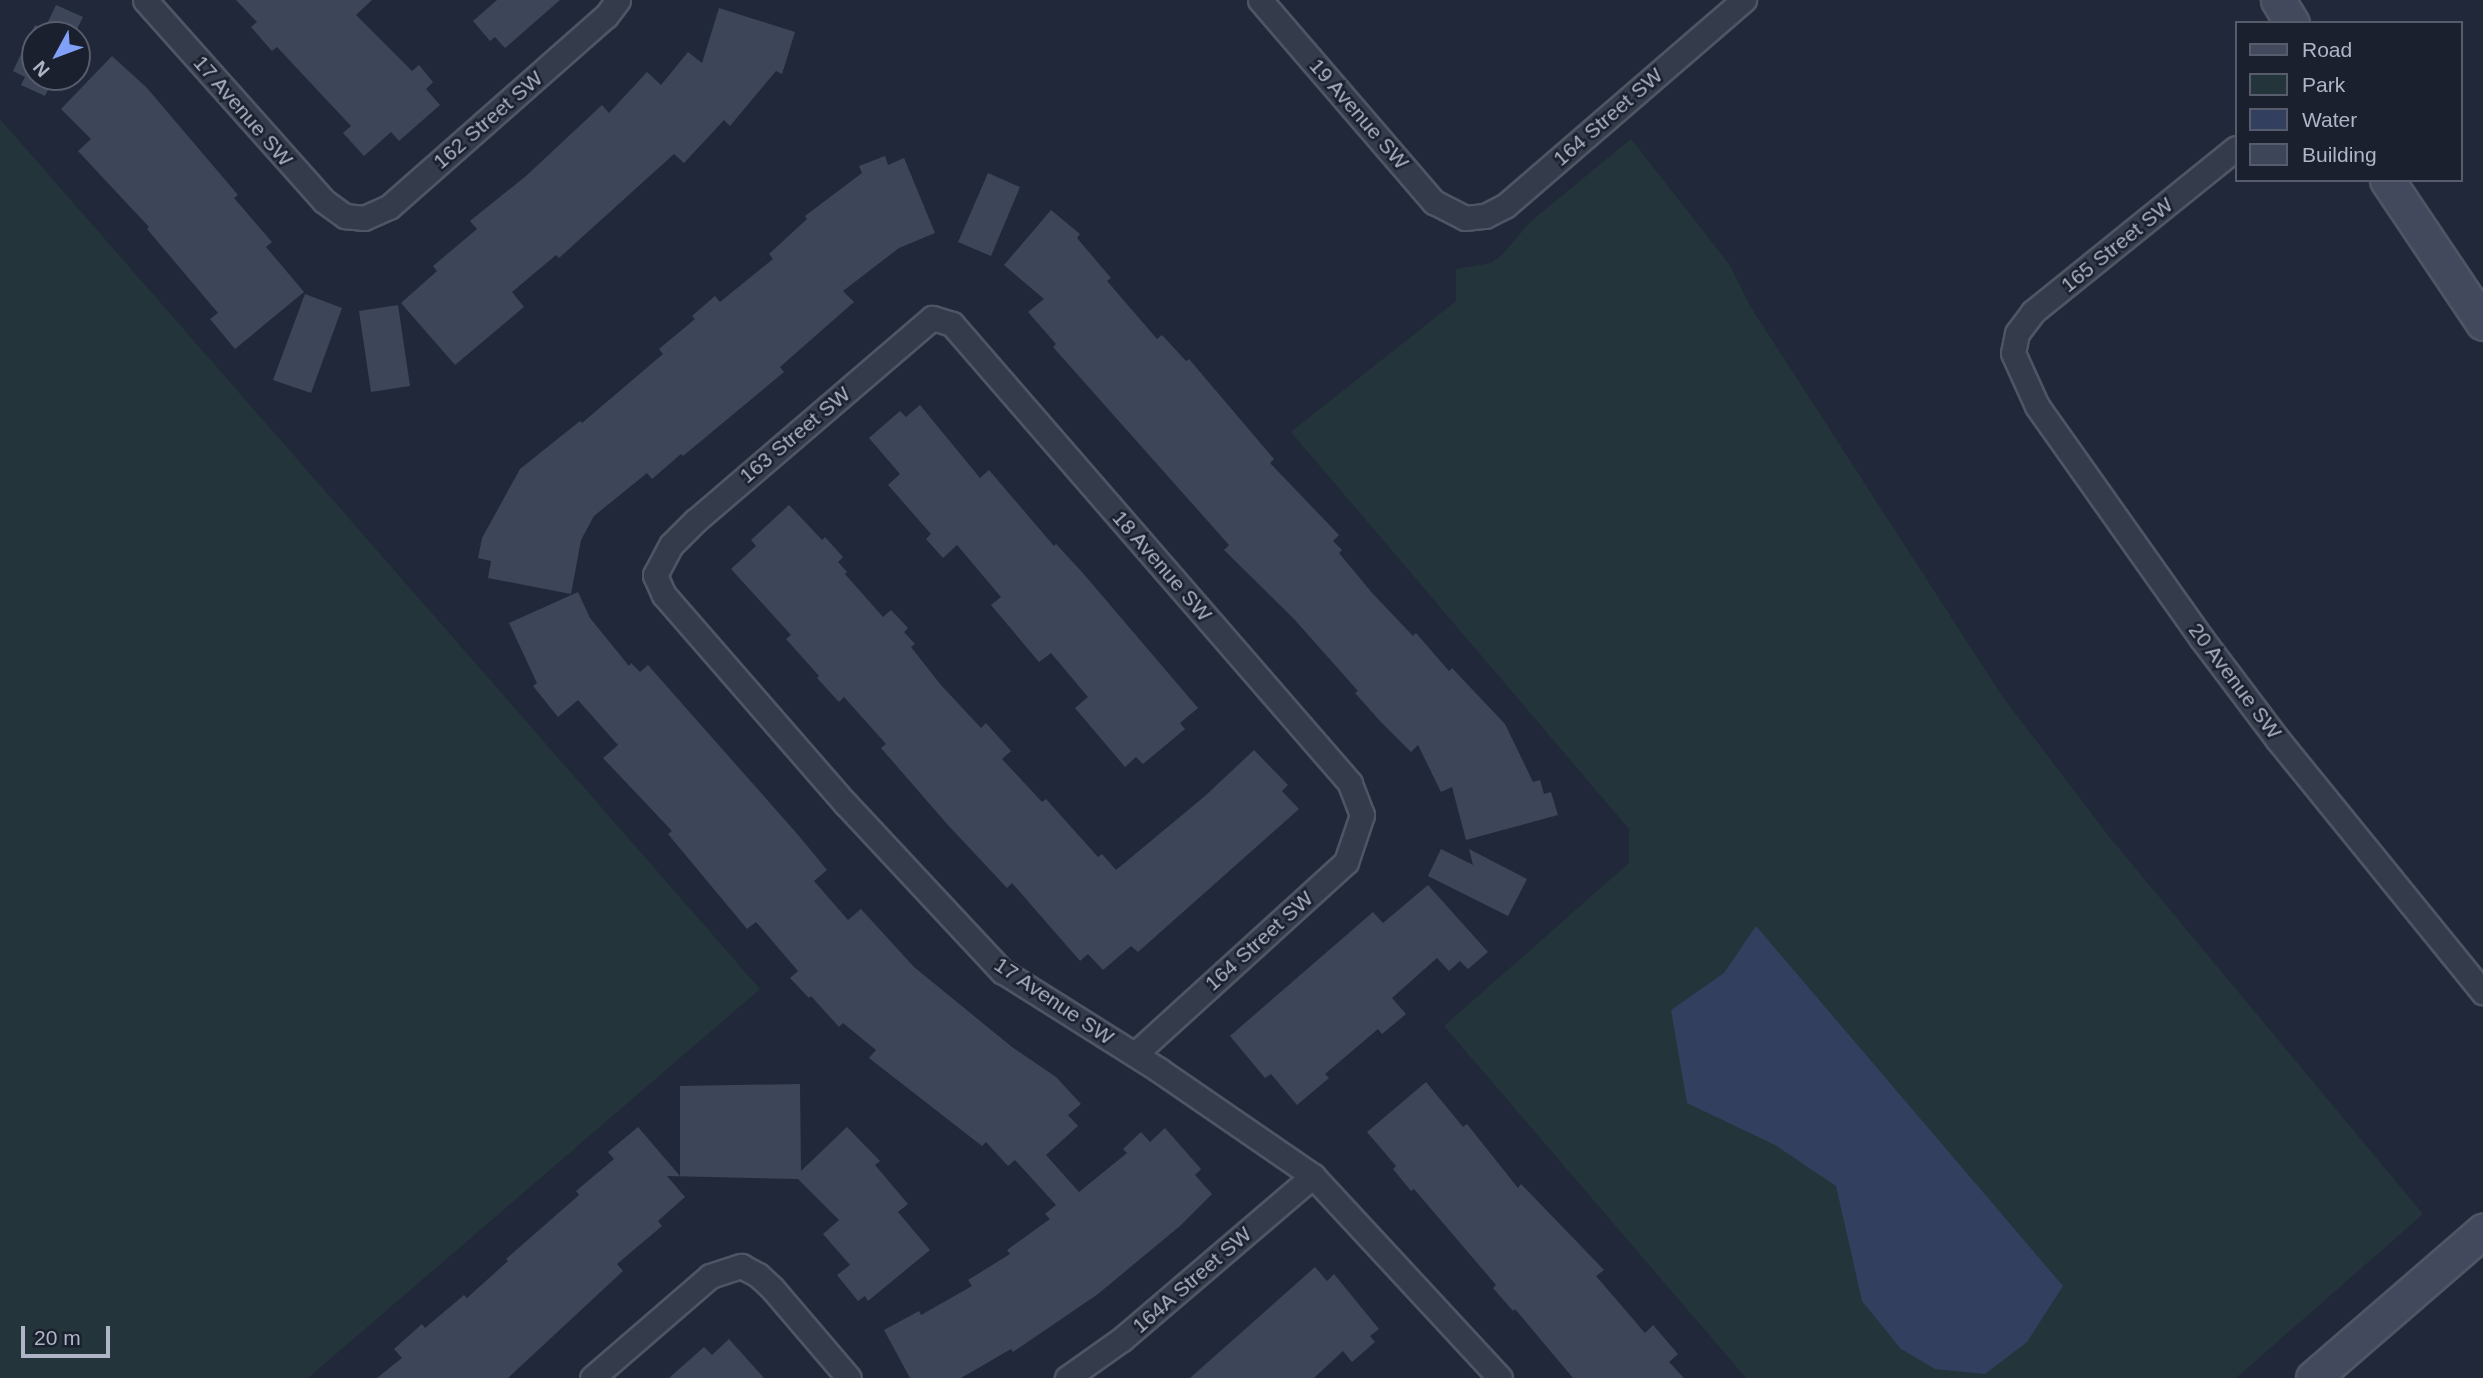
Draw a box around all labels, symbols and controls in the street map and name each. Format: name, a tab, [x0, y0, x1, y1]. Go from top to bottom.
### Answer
north arrow	[21, 21, 91, 91]
legend	[2234, 21, 2462, 182]
text: Road	[2302, 38, 2352, 61]
street label: 17 Avenue SW	[188, 50, 298, 172]
street label: 19 Avenue SW	[1304, 53, 1414, 175]
text: N	[29, 57, 54, 81]
street label: 164 Street SW	[1548, 63, 1668, 171]
street label: 162 Street SW	[428, 66, 548, 174]
text: Park	[2302, 73, 2345, 96]
text: Water	[2302, 108, 2357, 131]
text: Building	[2302, 143, 2377, 166]
street label: 165 Street SW	[2056, 192, 2178, 298]
street label: 163 Street SW	[735, 381, 855, 489]
street label: 18 Avenue SW	[1107, 505, 1217, 627]
street label: 20 Avenue SW	[2183, 618, 2287, 744]
street label: 164 Street SW	[1200, 886, 1318, 996]
street label: 17 Avenue SW	[989, 951, 1119, 1051]
street label: 164A Street SW	[1127, 1221, 1257, 1339]
scale bar	[24, 1312, 114, 1356]
text: 20 m	[34, 1326, 81, 1349]

